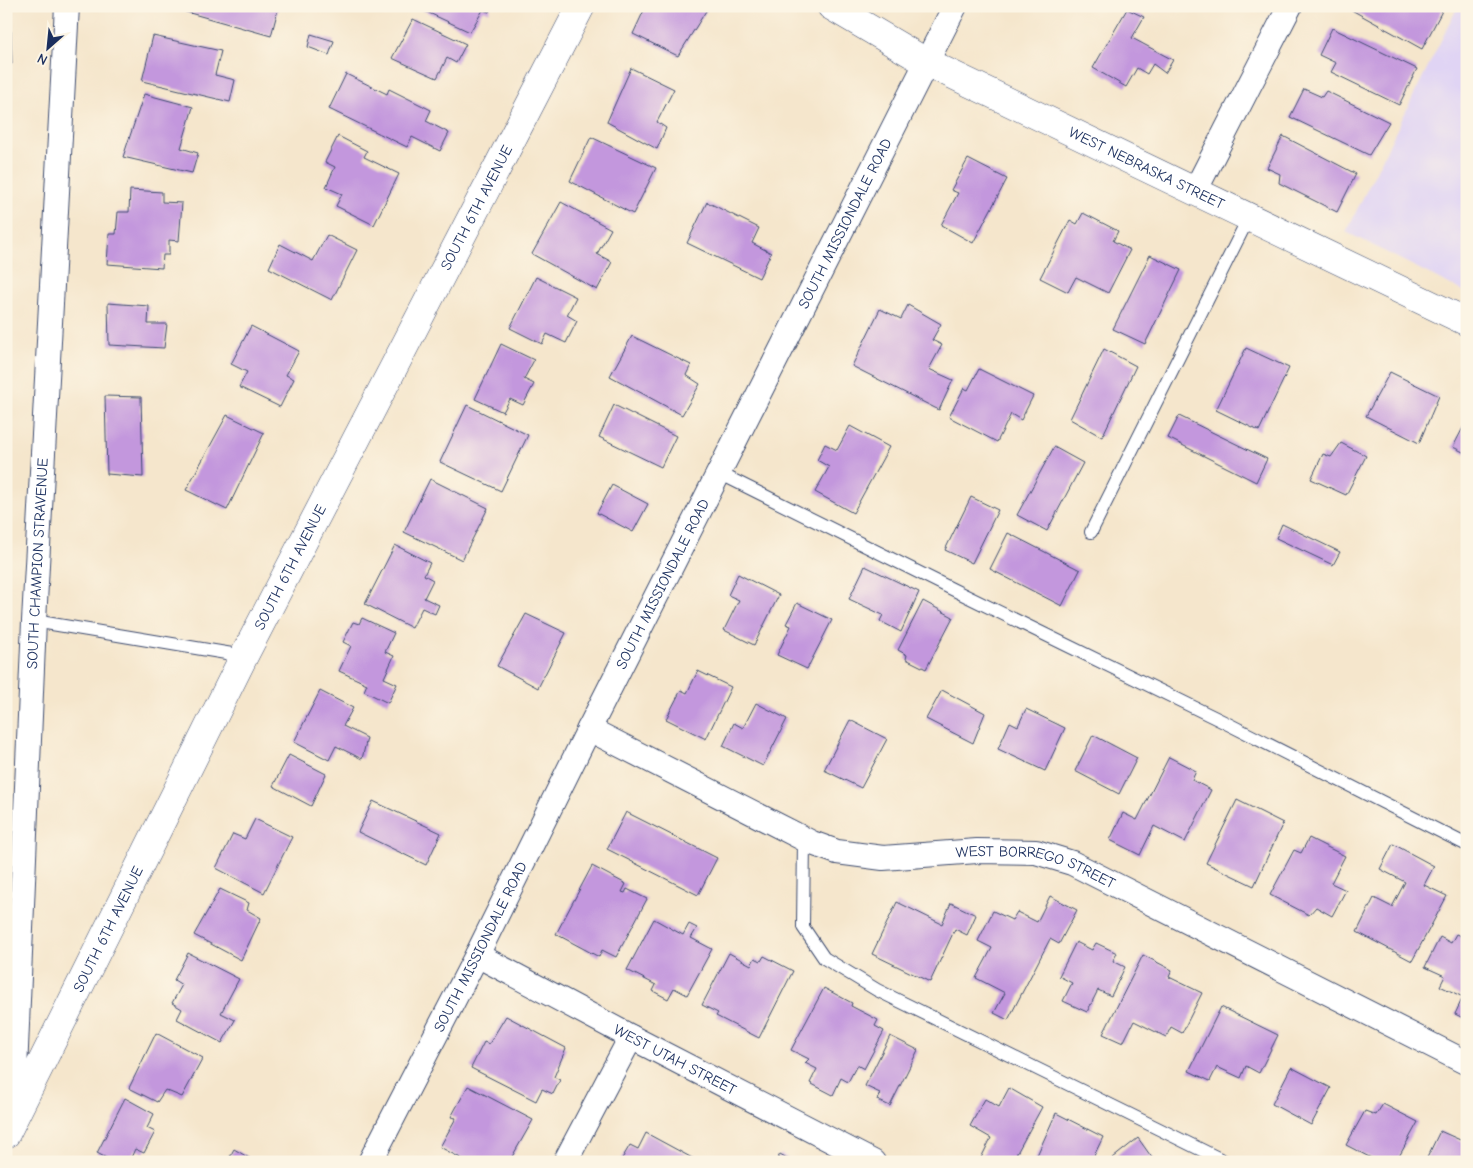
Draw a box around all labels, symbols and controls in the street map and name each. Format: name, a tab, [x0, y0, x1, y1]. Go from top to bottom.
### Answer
north arrow	[22, 22, 72, 72]
text: N	[34, 49, 50, 69]
street label: WEST NEBRASKA STREET	[1066, 123, 1227, 213]
street label: SOUTH MISSIONDALE ROAD	[794, 135, 896, 312]
street label: SOUTH 6TH AVENUE	[437, 142, 516, 273]
street label: SOUTH CHAMPION STRAVENUE	[23, 458, 52, 669]
street label: SOUTH MISSIONDALE ROAD	[612, 496, 713, 672]
street label: SOUTH 6TH AVENUE	[250, 502, 330, 633]
street label: WEST BORREGO STREET	[955, 842, 1118, 893]
street label: SOUTH MISSIONDALE ROAD	[430, 859, 531, 1035]
street label: SOUTH 6TH AVENUE	[69, 863, 147, 995]
street label: WEST UTAH STREET	[611, 1020, 740, 1099]

